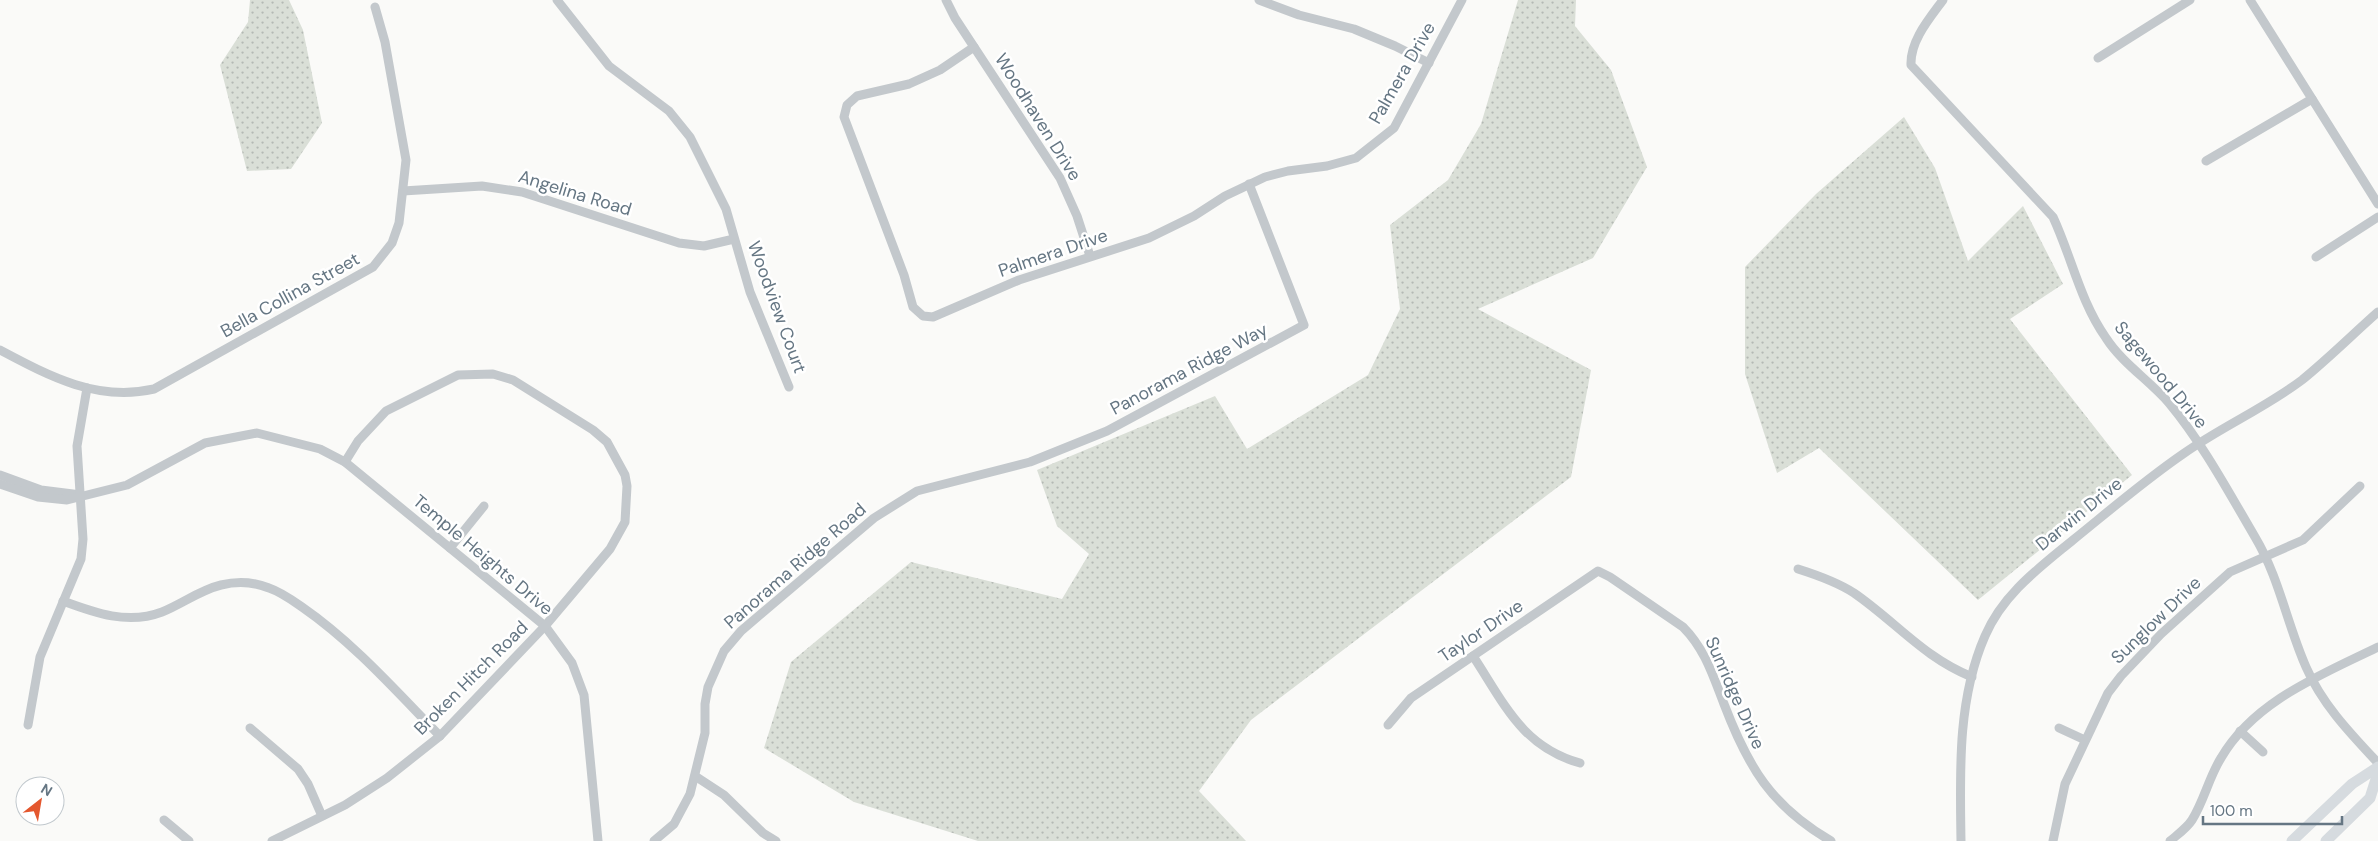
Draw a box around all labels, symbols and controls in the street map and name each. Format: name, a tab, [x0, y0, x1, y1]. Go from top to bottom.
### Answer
street label: Palmera Drive	[1363, 18, 1441, 128]
street label: Woodhaven Drive	[989, 49, 1087, 185]
street label: Angelina Road	[515, 164, 635, 222]
street label: Palmera Drive	[995, 223, 1111, 283]
street label: Woodview Court	[742, 238, 812, 376]
street label: Bella Collina Street	[216, 247, 364, 343]
street label: Sagewood Drive	[2109, 316, 2213, 434]
street label: Panorama Ridge Way	[1106, 317, 1272, 421]
street label: Darwin Drive	[2031, 472, 2127, 556]
street label: Temple Heights Drive	[408, 489, 558, 621]
street label: Panorama Ridge Road	[719, 498, 871, 634]
street label: Sunglow Drive	[2106, 571, 2206, 669]
street label: Taylor Drive	[1434, 594, 1528, 668]
street label: Broken Hitch Road	[409, 616, 533, 740]
street label: Sunridge Drive	[1699, 633, 1771, 753]
north arrow	[15, 776, 65, 826]
text: N	[38, 780, 56, 800]
scale bar	[2203, 794, 2342, 826]
text: 100 m	[2210, 801, 2253, 821]

